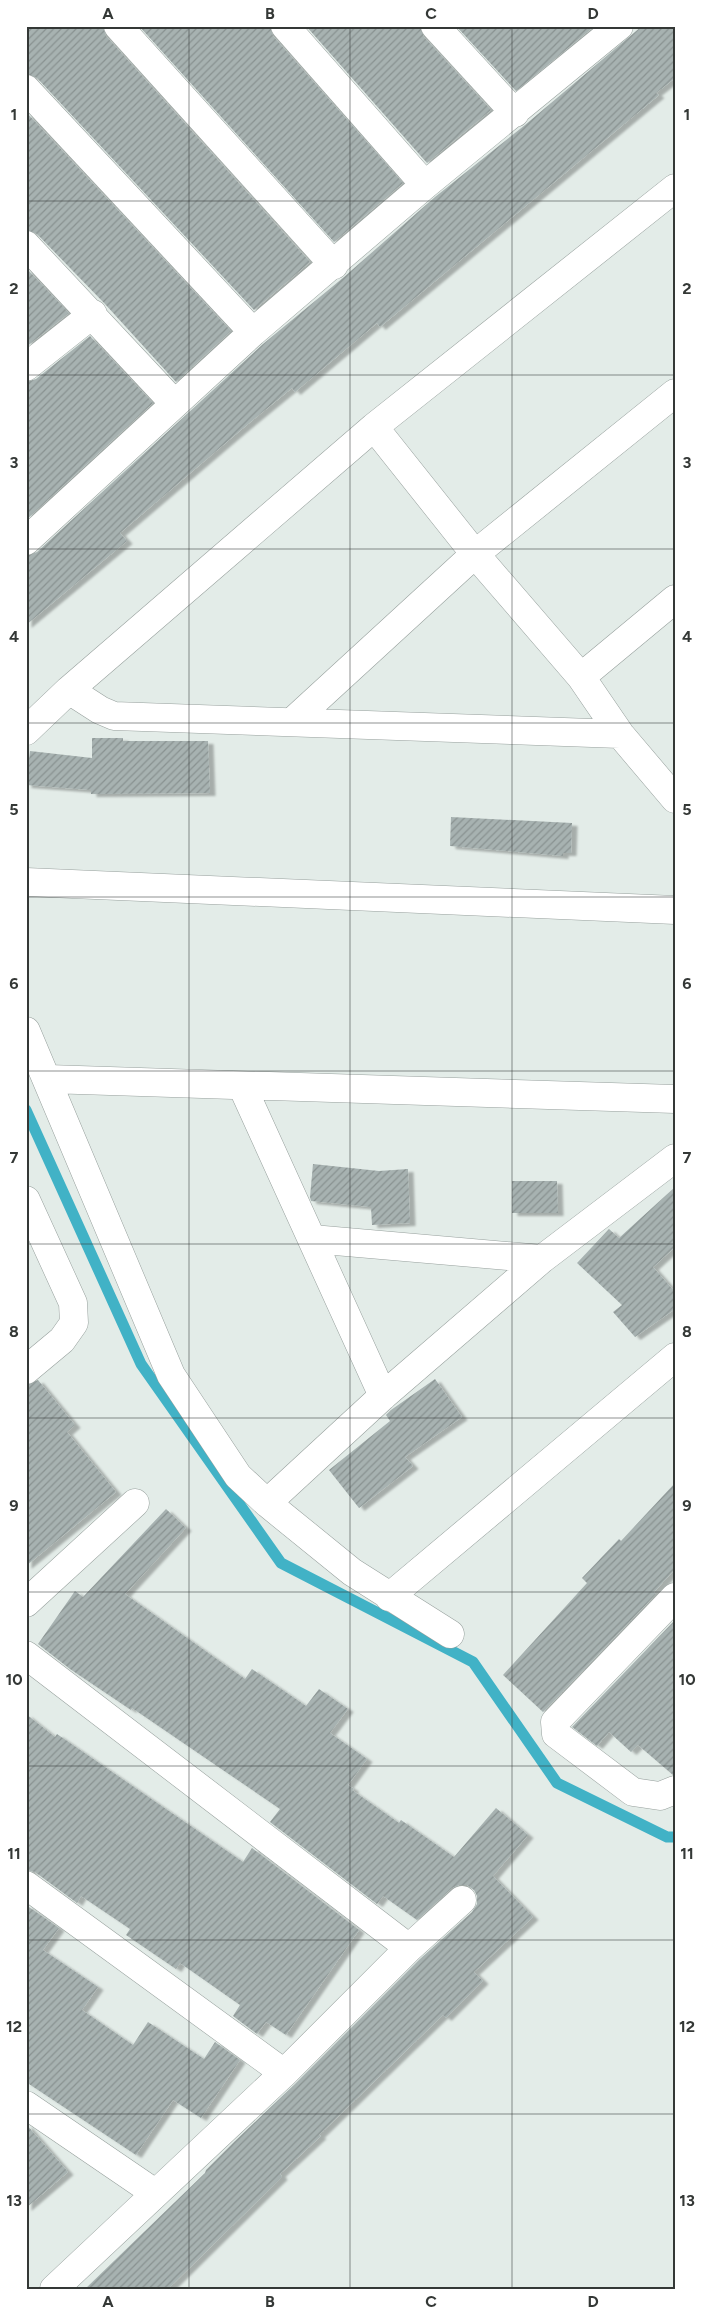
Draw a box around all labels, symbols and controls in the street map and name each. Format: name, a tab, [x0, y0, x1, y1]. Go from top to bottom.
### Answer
text: A	[102, 4, 114, 23]
text: B	[265, 4, 275, 23]
text: C	[425, 4, 437, 23]
text: D	[587, 4, 599, 23]
text: 1	[11, 105, 17, 124]
text: 1	[684, 105, 690, 124]
text: 2	[9, 279, 19, 298]
text: 2	[682, 279, 692, 298]
text: 3	[10, 453, 19, 472]
text: 3	[683, 453, 692, 472]
text: 4	[9, 627, 19, 646]
text: 4	[682, 627, 692, 646]
text: 5	[9, 800, 19, 819]
text: 5	[682, 800, 692, 819]
text: 6	[9, 974, 19, 993]
text: 6	[682, 974, 692, 993]
text: 7	[10, 1148, 19, 1167]
text: 7	[683, 1148, 692, 1167]
text: 8	[9, 1322, 19, 1341]
text: 8	[682, 1322, 692, 1341]
text: 9	[9, 1496, 19, 1515]
text: 9	[682, 1496, 692, 1515]
text: 10	[5, 1670, 23, 1689]
text: 10	[678, 1670, 696, 1689]
text: 11	[7, 1844, 21, 1863]
text: 11	[680, 1844, 694, 1863]
text: 12	[6, 2017, 22, 2036]
text: 12	[679, 2017, 695, 2036]
text: 13	[6, 2191, 22, 2210]
text: 13	[679, 2191, 695, 2210]
text: A	[102, 2292, 114, 2311]
text: B	[265, 2292, 275, 2311]
text: C	[425, 2292, 437, 2311]
text: D	[587, 2292, 599, 2311]

